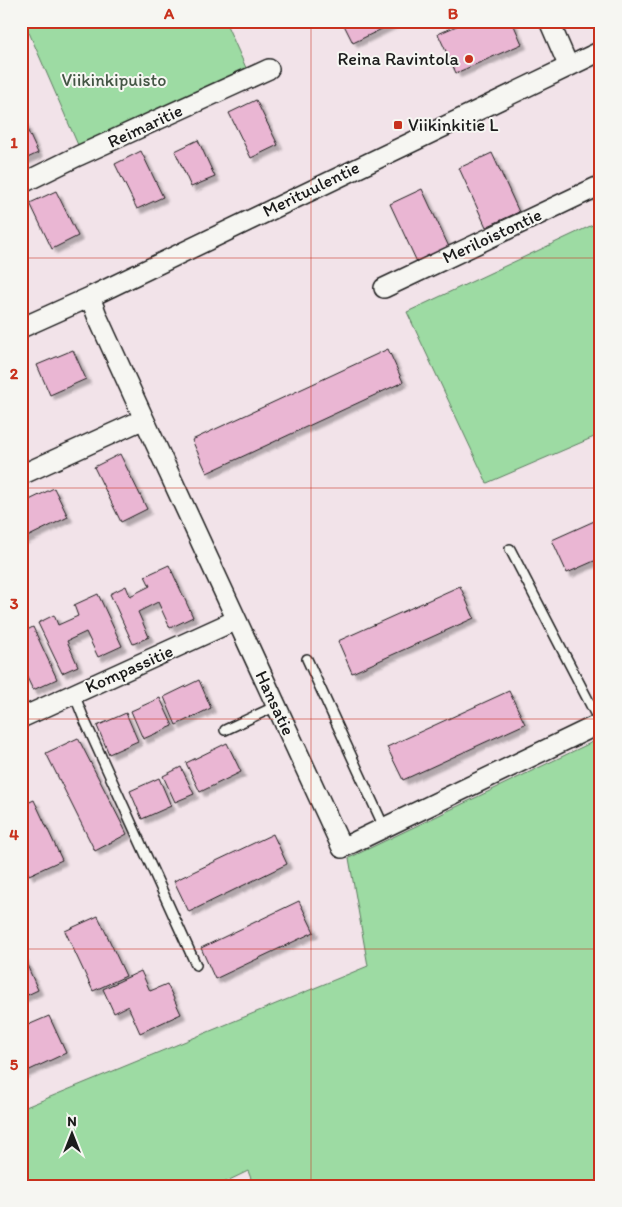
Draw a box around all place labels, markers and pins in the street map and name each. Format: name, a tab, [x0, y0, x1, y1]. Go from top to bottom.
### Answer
place label: Reina Ravintola	[337, 48, 460, 70]
marker: Reina Ravintola	[463, 53, 475, 65]
place label: Viikinkitie L	[408, 114, 498, 136]
marker: Viikinkitie L	[392, 119, 404, 131]

